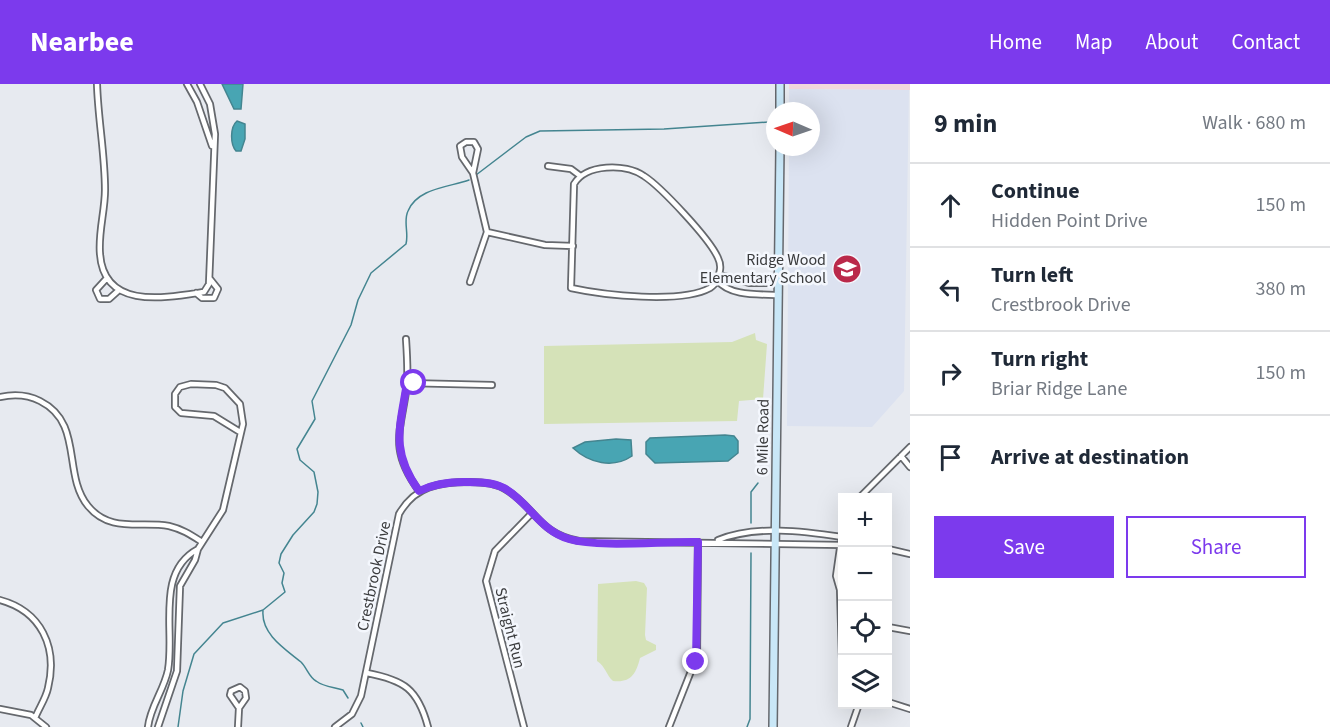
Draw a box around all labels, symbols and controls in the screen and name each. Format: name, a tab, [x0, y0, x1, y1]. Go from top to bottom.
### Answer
text: Nearbee	[30, 22, 134, 62]
text: Home	[989, 27, 1042, 57]
text: Map	[1075, 27, 1113, 57]
text: About	[1146, 27, 1198, 57]
text: Contact	[1231, 27, 1300, 57]
north arrow	[766, 102, 820, 156]
text: 9 min	[934, 105, 997, 142]
text: Walk · 680 m	[1202, 109, 1306, 137]
text: Continue	[991, 175, 1080, 207]
icon: ahead	[934, 189, 967, 222]
text: 150 m	[1256, 191, 1306, 219]
text: Hidden Point Drive	[991, 207, 1148, 235]
place label: Ridge Wood Elementary School	[700, 249, 826, 289]
school or university icon: Ridge Wood Elementary School	[831, 253, 863, 285]
text: Turn left	[991, 259, 1073, 291]
icon: left	[934, 273, 967, 306]
text: 380 m	[1256, 275, 1306, 303]
text: Crestbrook Drive	[991, 291, 1131, 319]
text: Turn right	[991, 343, 1088, 375]
icon: right	[934, 357, 967, 390]
text: 150 m	[1256, 359, 1306, 387]
route start	[400, 369, 426, 395]
text: Briar Ridge Lane	[991, 375, 1127, 403]
street label: 6 Mile Road	[751, 399, 775, 475]
icon: arrive	[934, 441, 967, 474]
text: Arrive at destination	[991, 441, 1189, 473]
map controls	[838, 493, 892, 709]
button: +	[838, 493, 892, 547]
button: Save	[934, 516, 1114, 578]
button: Share	[1126, 516, 1306, 578]
street label: Crestbrook Drive	[352, 519, 396, 633]
button: −	[838, 547, 892, 601]
street label: Straight Run	[489, 585, 531, 671]
button: locate	[838, 601, 892, 655]
route end	[682, 648, 708, 674]
button: layers	[838, 655, 892, 709]

